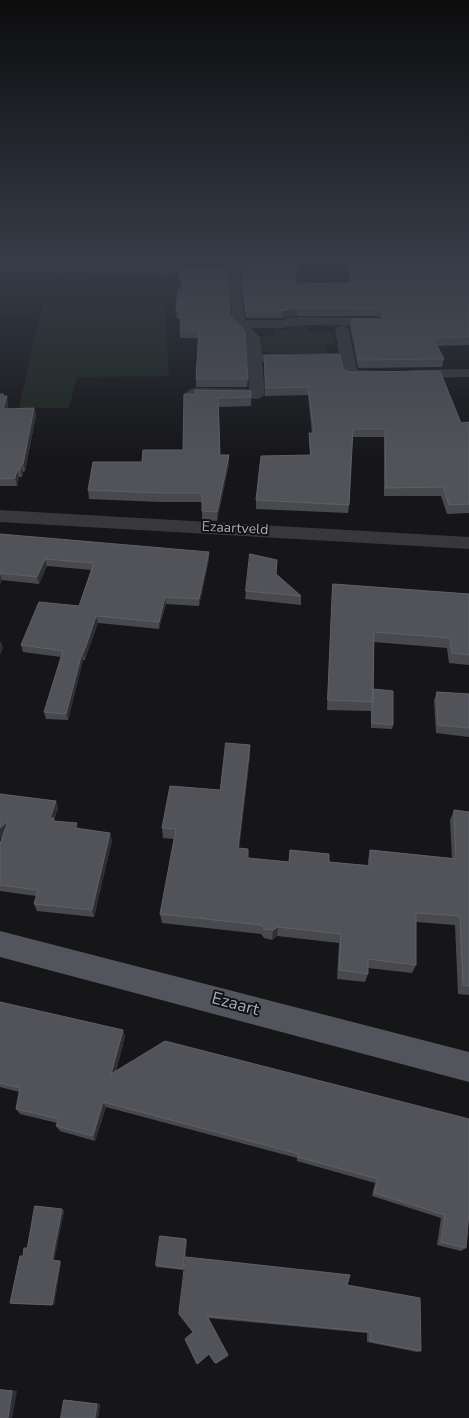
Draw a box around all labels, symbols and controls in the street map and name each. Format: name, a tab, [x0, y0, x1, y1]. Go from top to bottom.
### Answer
street label: Ezaartveld	[201, 519, 269, 539]
street label: Ezaart	[209, 989, 261, 1021]

